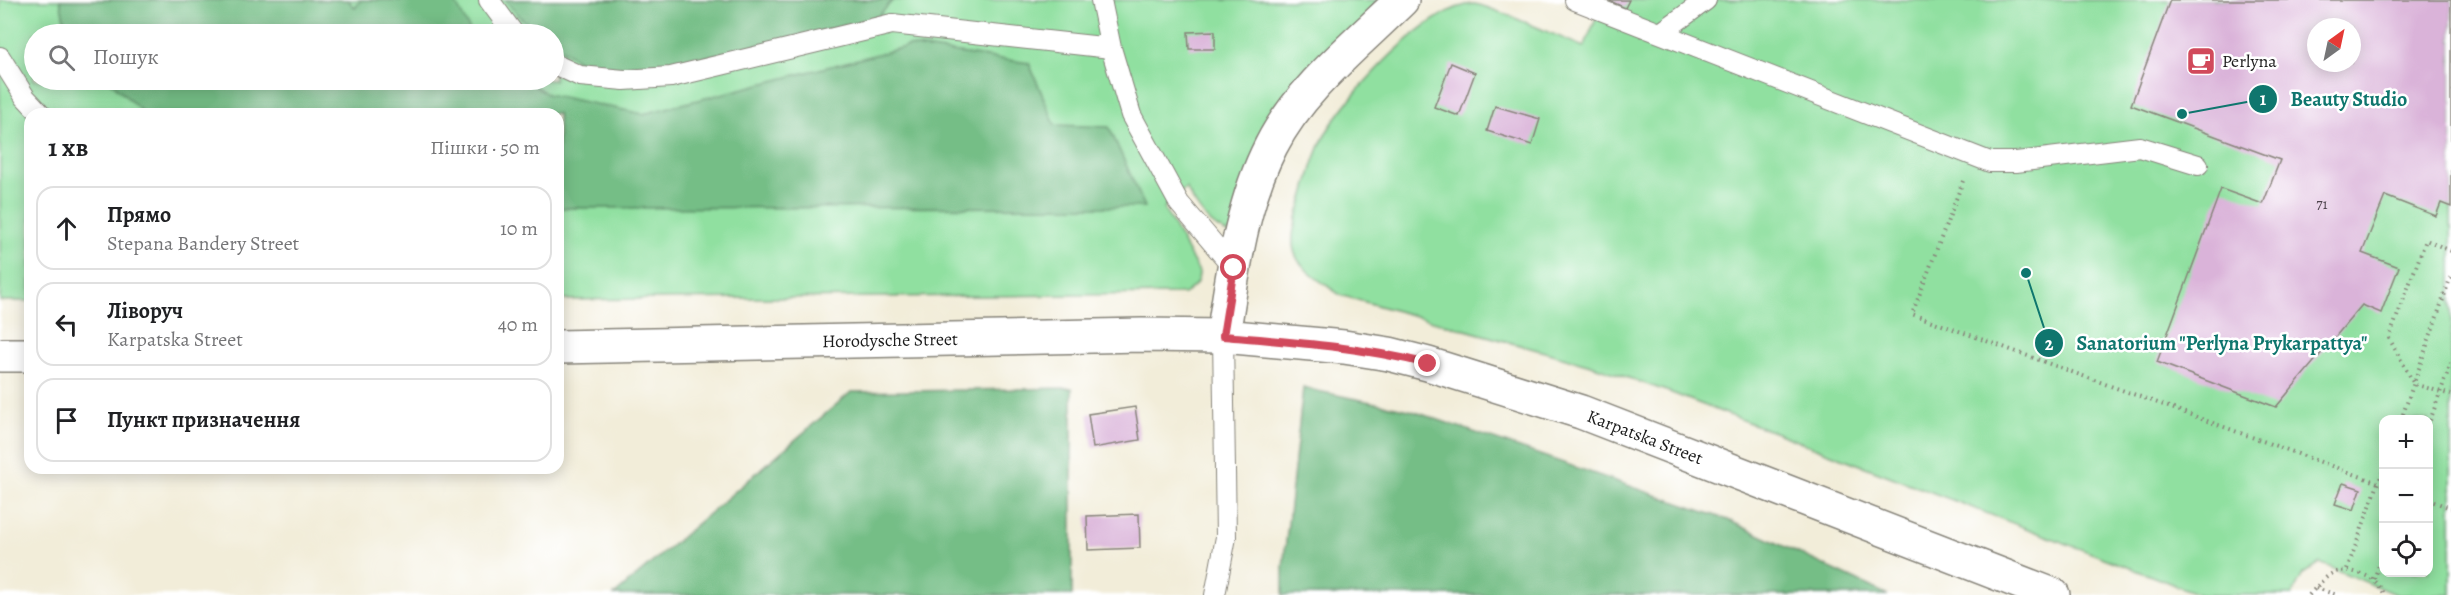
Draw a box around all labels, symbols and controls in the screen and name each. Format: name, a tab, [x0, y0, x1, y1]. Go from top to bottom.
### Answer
north arrow	[2307, 18, 2361, 72]
search box	[24, 24, 564, 90]
icon: search	[45, 41, 78, 74]
text: Пошук	[93, 42, 159, 72]
cafe icon: Perlyna	[2185, 45, 2217, 77]
place label: Perlyna	[2222, 49, 2277, 73]
callout: Beauty Studio	[2248, 80, 2419, 118]
text: Beauty Studio	[2291, 86, 2407, 113]
text: 1	[2260, 87, 2267, 111]
text: 1 хв	[48, 130, 88, 165]
text: Пішки · 50 m	[430, 134, 540, 161]
house number: 71	[2316, 194, 2328, 214]
text: Прямо	[107, 200, 171, 230]
icon: ahead	[50, 212, 83, 245]
text: 10 m	[500, 215, 538, 242]
text: Stepana Bandery Street	[107, 230, 299, 257]
route start	[1220, 254, 1246, 280]
text: Ліворуч	[107, 296, 183, 326]
icon: left	[50, 308, 83, 341]
text: 40 m	[498, 311, 538, 338]
callout: Sanatorium "Perlyna Prykarpattya"	[2034, 324, 2380, 362]
text: Karpatska Street	[107, 326, 243, 353]
street label: Horodysche Street	[822, 327, 958, 353]
text: Sanatorium "Perlyna Prykarpattya"	[2076, 330, 2368, 357]
text: 2	[2045, 332, 2054, 356]
route end	[1414, 350, 1440, 376]
icon: arrive	[50, 404, 83, 437]
street label: Karpatska Street	[1584, 404, 1706, 470]
text: Пункт призначення	[107, 405, 300, 435]
map controls	[2379, 415, 2433, 577]
button: +	[2379, 415, 2433, 469]
button: −	[2379, 469, 2433, 523]
button: locate	[2379, 523, 2433, 577]

